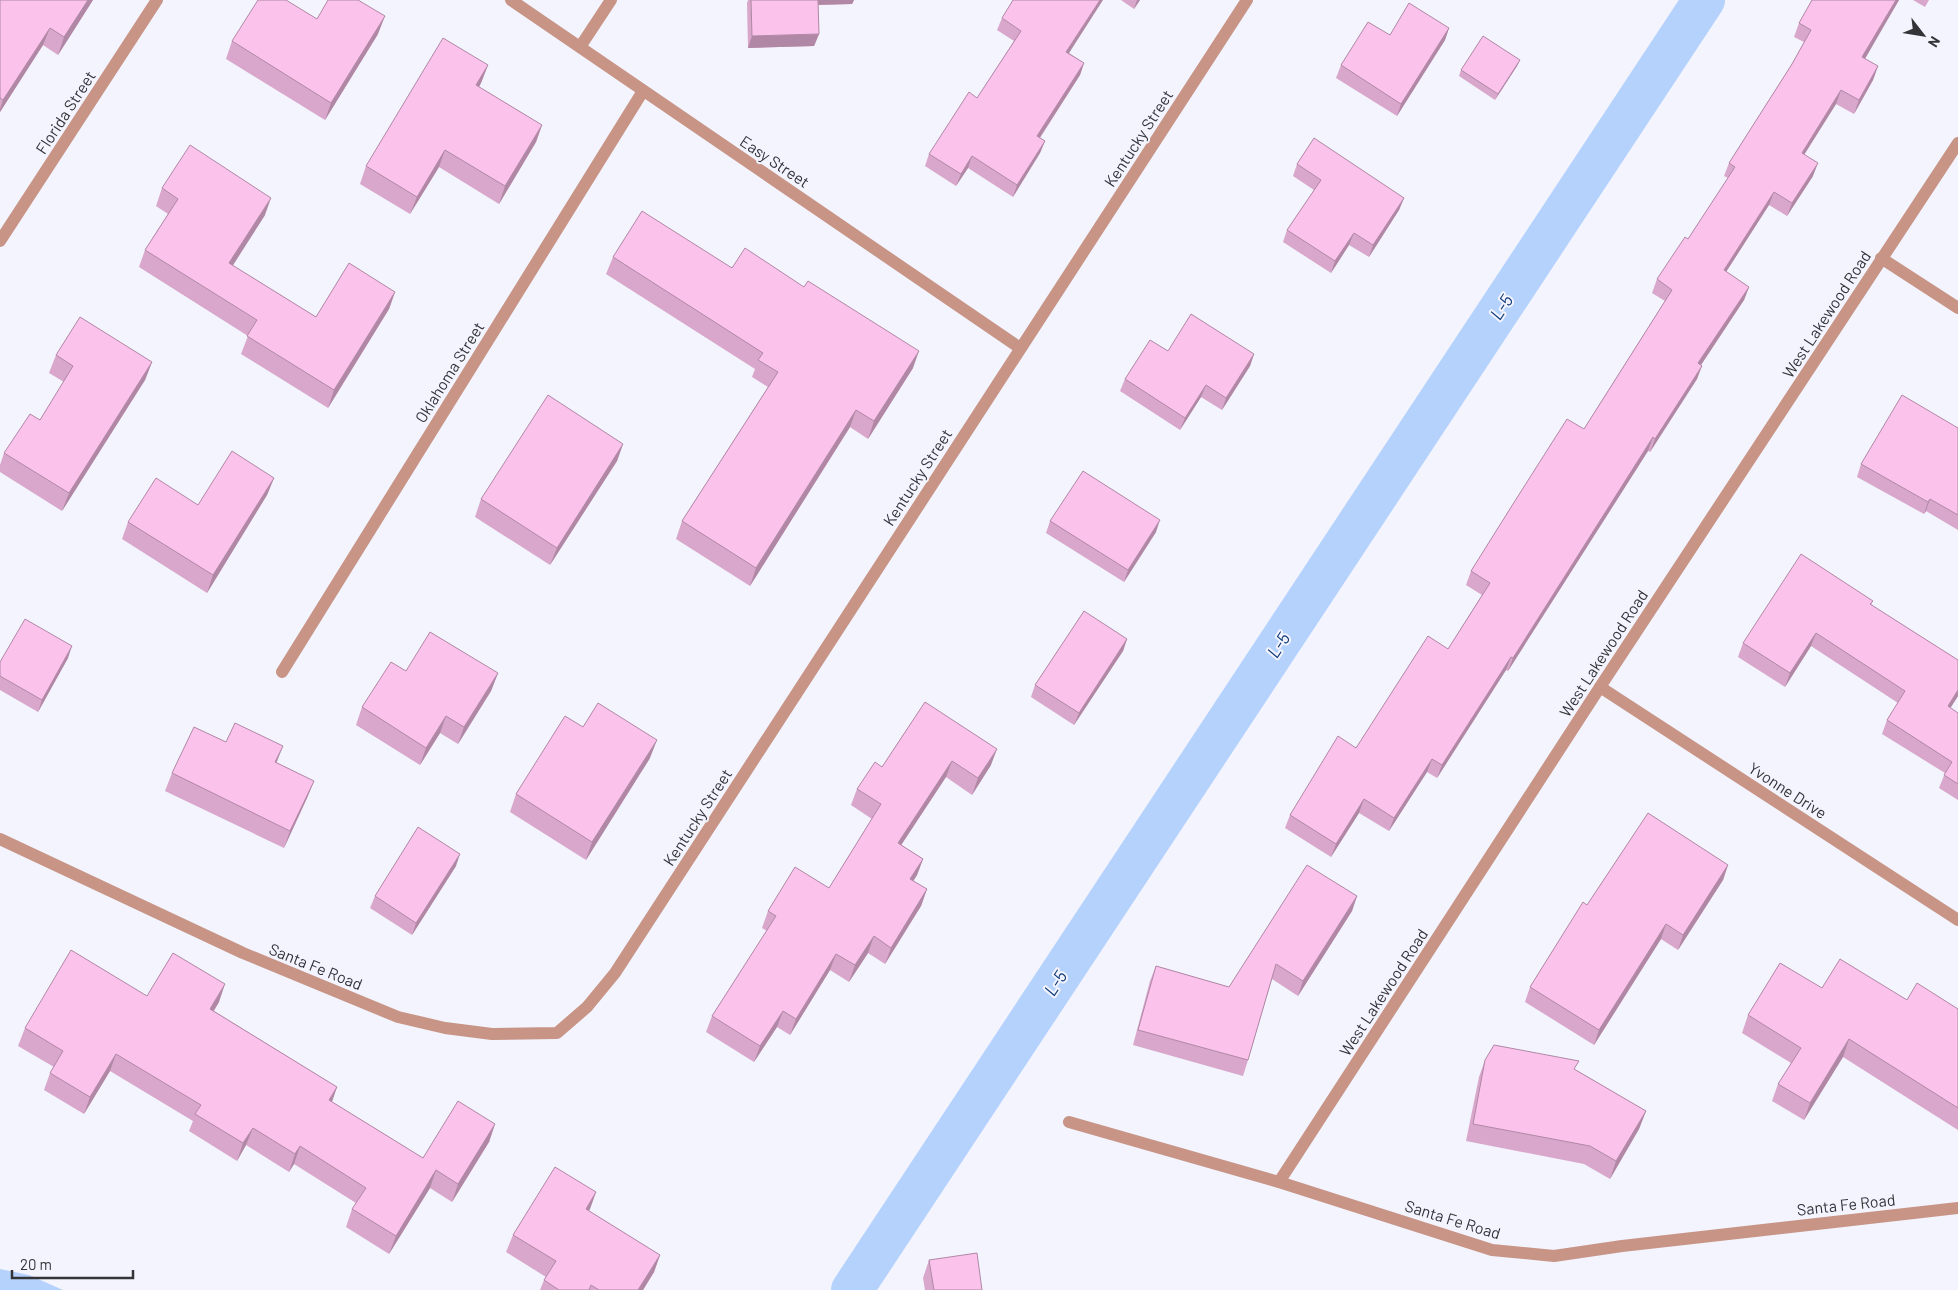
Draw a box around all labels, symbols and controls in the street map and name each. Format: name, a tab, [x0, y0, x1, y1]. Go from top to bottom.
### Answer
north arrow	[1898, 10, 1948, 60]
text: N	[1925, 34, 1944, 50]
street label: Florida Street	[31, 67, 99, 157]
street label: Kentucky Street	[1100, 86, 1176, 190]
street label: Easy Street	[737, 131, 813, 191]
street label: West Lakewood Road	[1778, 247, 1874, 381]
water label: L-5	[1485, 290, 1517, 324]
street label: Oklahoma Street	[410, 318, 488, 426]
street label: Kentucky Street	[879, 425, 955, 529]
street label: West Lakewood Road	[1555, 586, 1651, 720]
water label: L-5	[1262, 628, 1294, 662]
street label: Yvonne Drive	[1745, 758, 1831, 822]
street label: Kentucky Street	[659, 765, 735, 869]
street label: West Lakewood Road	[1335, 925, 1431, 1059]
street label: Santa Fe Road	[267, 939, 365, 993]
water label: L-5	[1039, 966, 1071, 1000]
street label: Santa Fe Road	[1796, 1189, 1896, 1219]
street label: Santa Fe Road	[1403, 1195, 1503, 1243]
scale bar	[12, 1248, 134, 1280]
text: 20 m	[20, 1255, 52, 1273]

